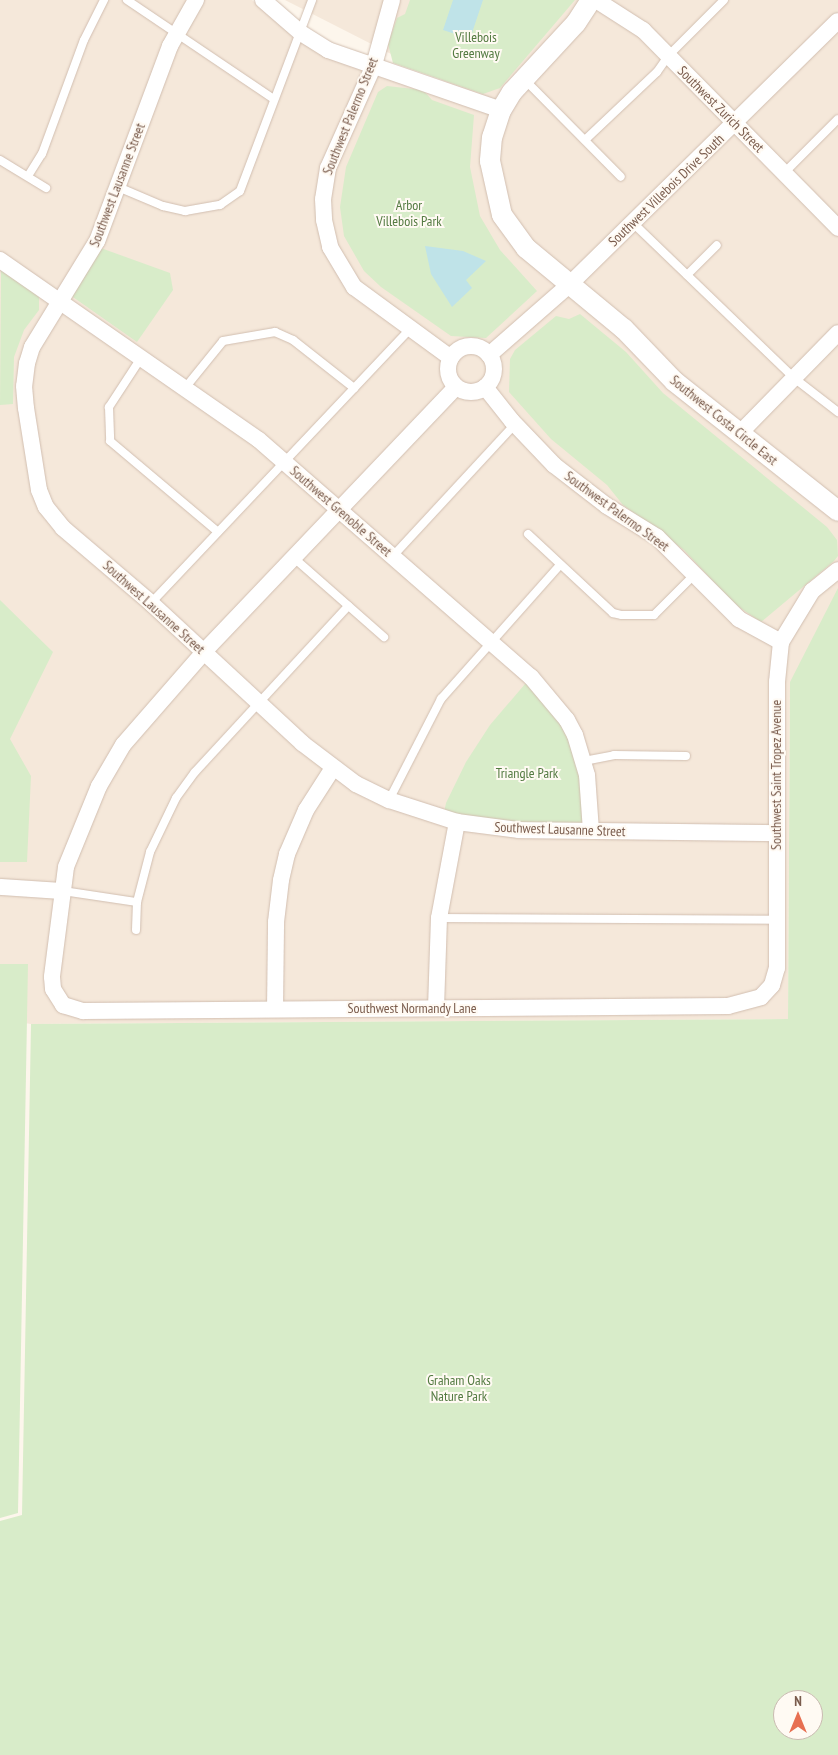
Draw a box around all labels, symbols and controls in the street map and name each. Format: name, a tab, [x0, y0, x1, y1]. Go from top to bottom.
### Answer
park label: Villebois Greenway	[452, 29, 500, 62]
street label: Southwest Palermo Street	[319, 55, 381, 177]
street label: Southwest Zurich Street	[674, 62, 768, 156]
street label: Southwest Lausanne Street	[86, 121, 148, 249]
street label: Southwest Villebois Drive South	[604, 130, 728, 250]
park label: Arbor Villebois Park	[376, 197, 442, 230]
street label: Southwest Costa Circle East	[667, 372, 781, 468]
street label: Southwest Grenoble Street	[287, 462, 395, 560]
street label: Southwest Palermo Street	[561, 467, 673, 555]
street label: Southwest Lausanne Street	[100, 557, 208, 657]
street label: Southwest Saint Tropez Avenue	[768, 699, 784, 851]
park label: Triangle Park	[496, 765, 558, 781]
street label: Southwest Lausanne Street	[494, 818, 626, 840]
street label: Southwest Normandy Lane	[347, 1000, 477, 1016]
park label: Graham Oaks Nature Park	[427, 1372, 491, 1404]
north arrow	[773, 1690, 823, 1740]
text: N	[794, 1692, 802, 1710]

